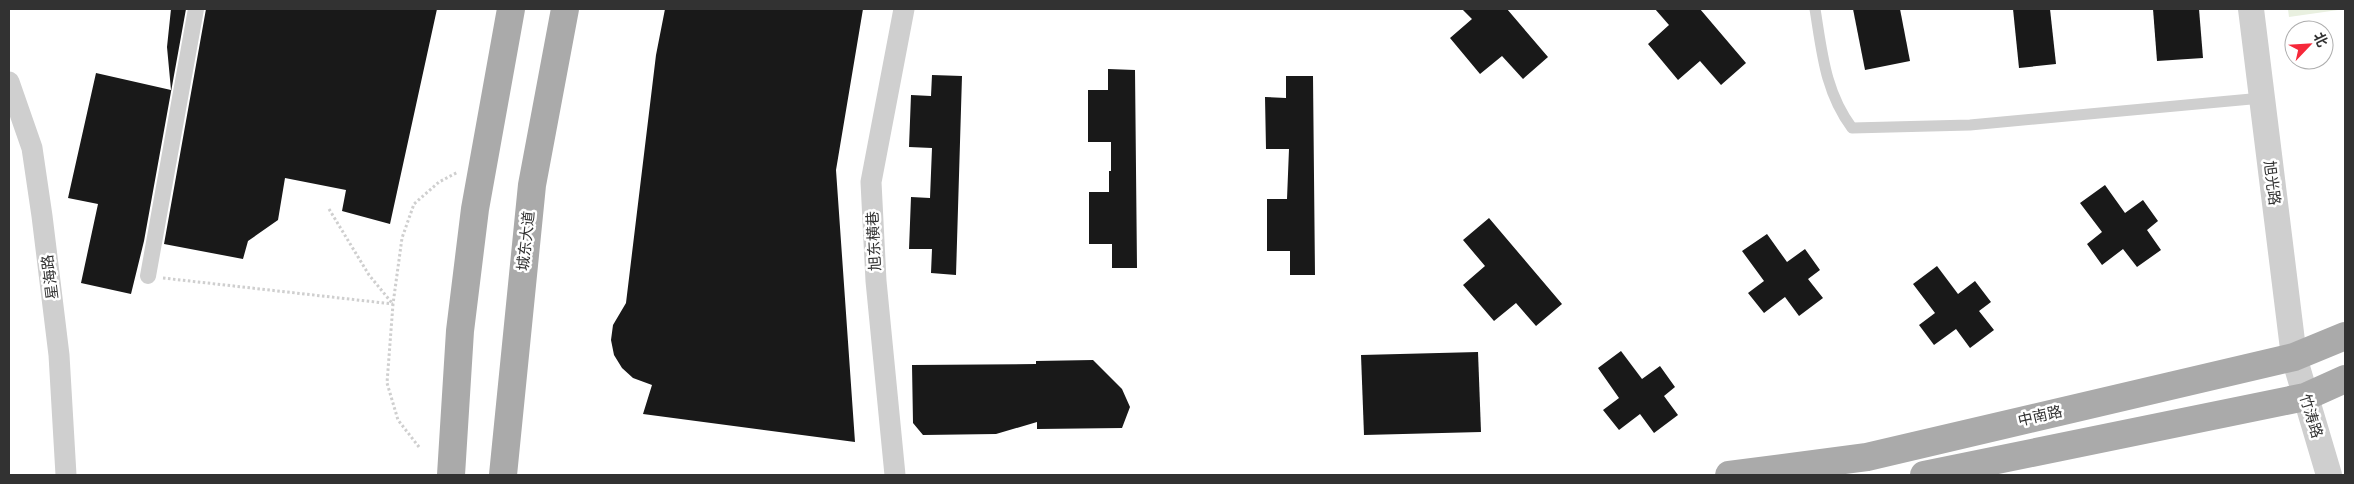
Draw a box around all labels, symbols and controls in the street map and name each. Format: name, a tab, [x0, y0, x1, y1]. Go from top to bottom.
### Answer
north arrow	[2284, 20, 2334, 70]
text: 北	[2310, 30, 2331, 50]
street label: 旭光路	[2260, 160, 2284, 206]
street label: 城东大道	[514, 210, 538, 272]
street label: 旭东横巷	[863, 211, 885, 271]
street label: 星海路	[38, 254, 62, 300]
street label: 竹涛路	[2296, 392, 2326, 440]
street label: 中南路	[2016, 402, 2064, 430]

